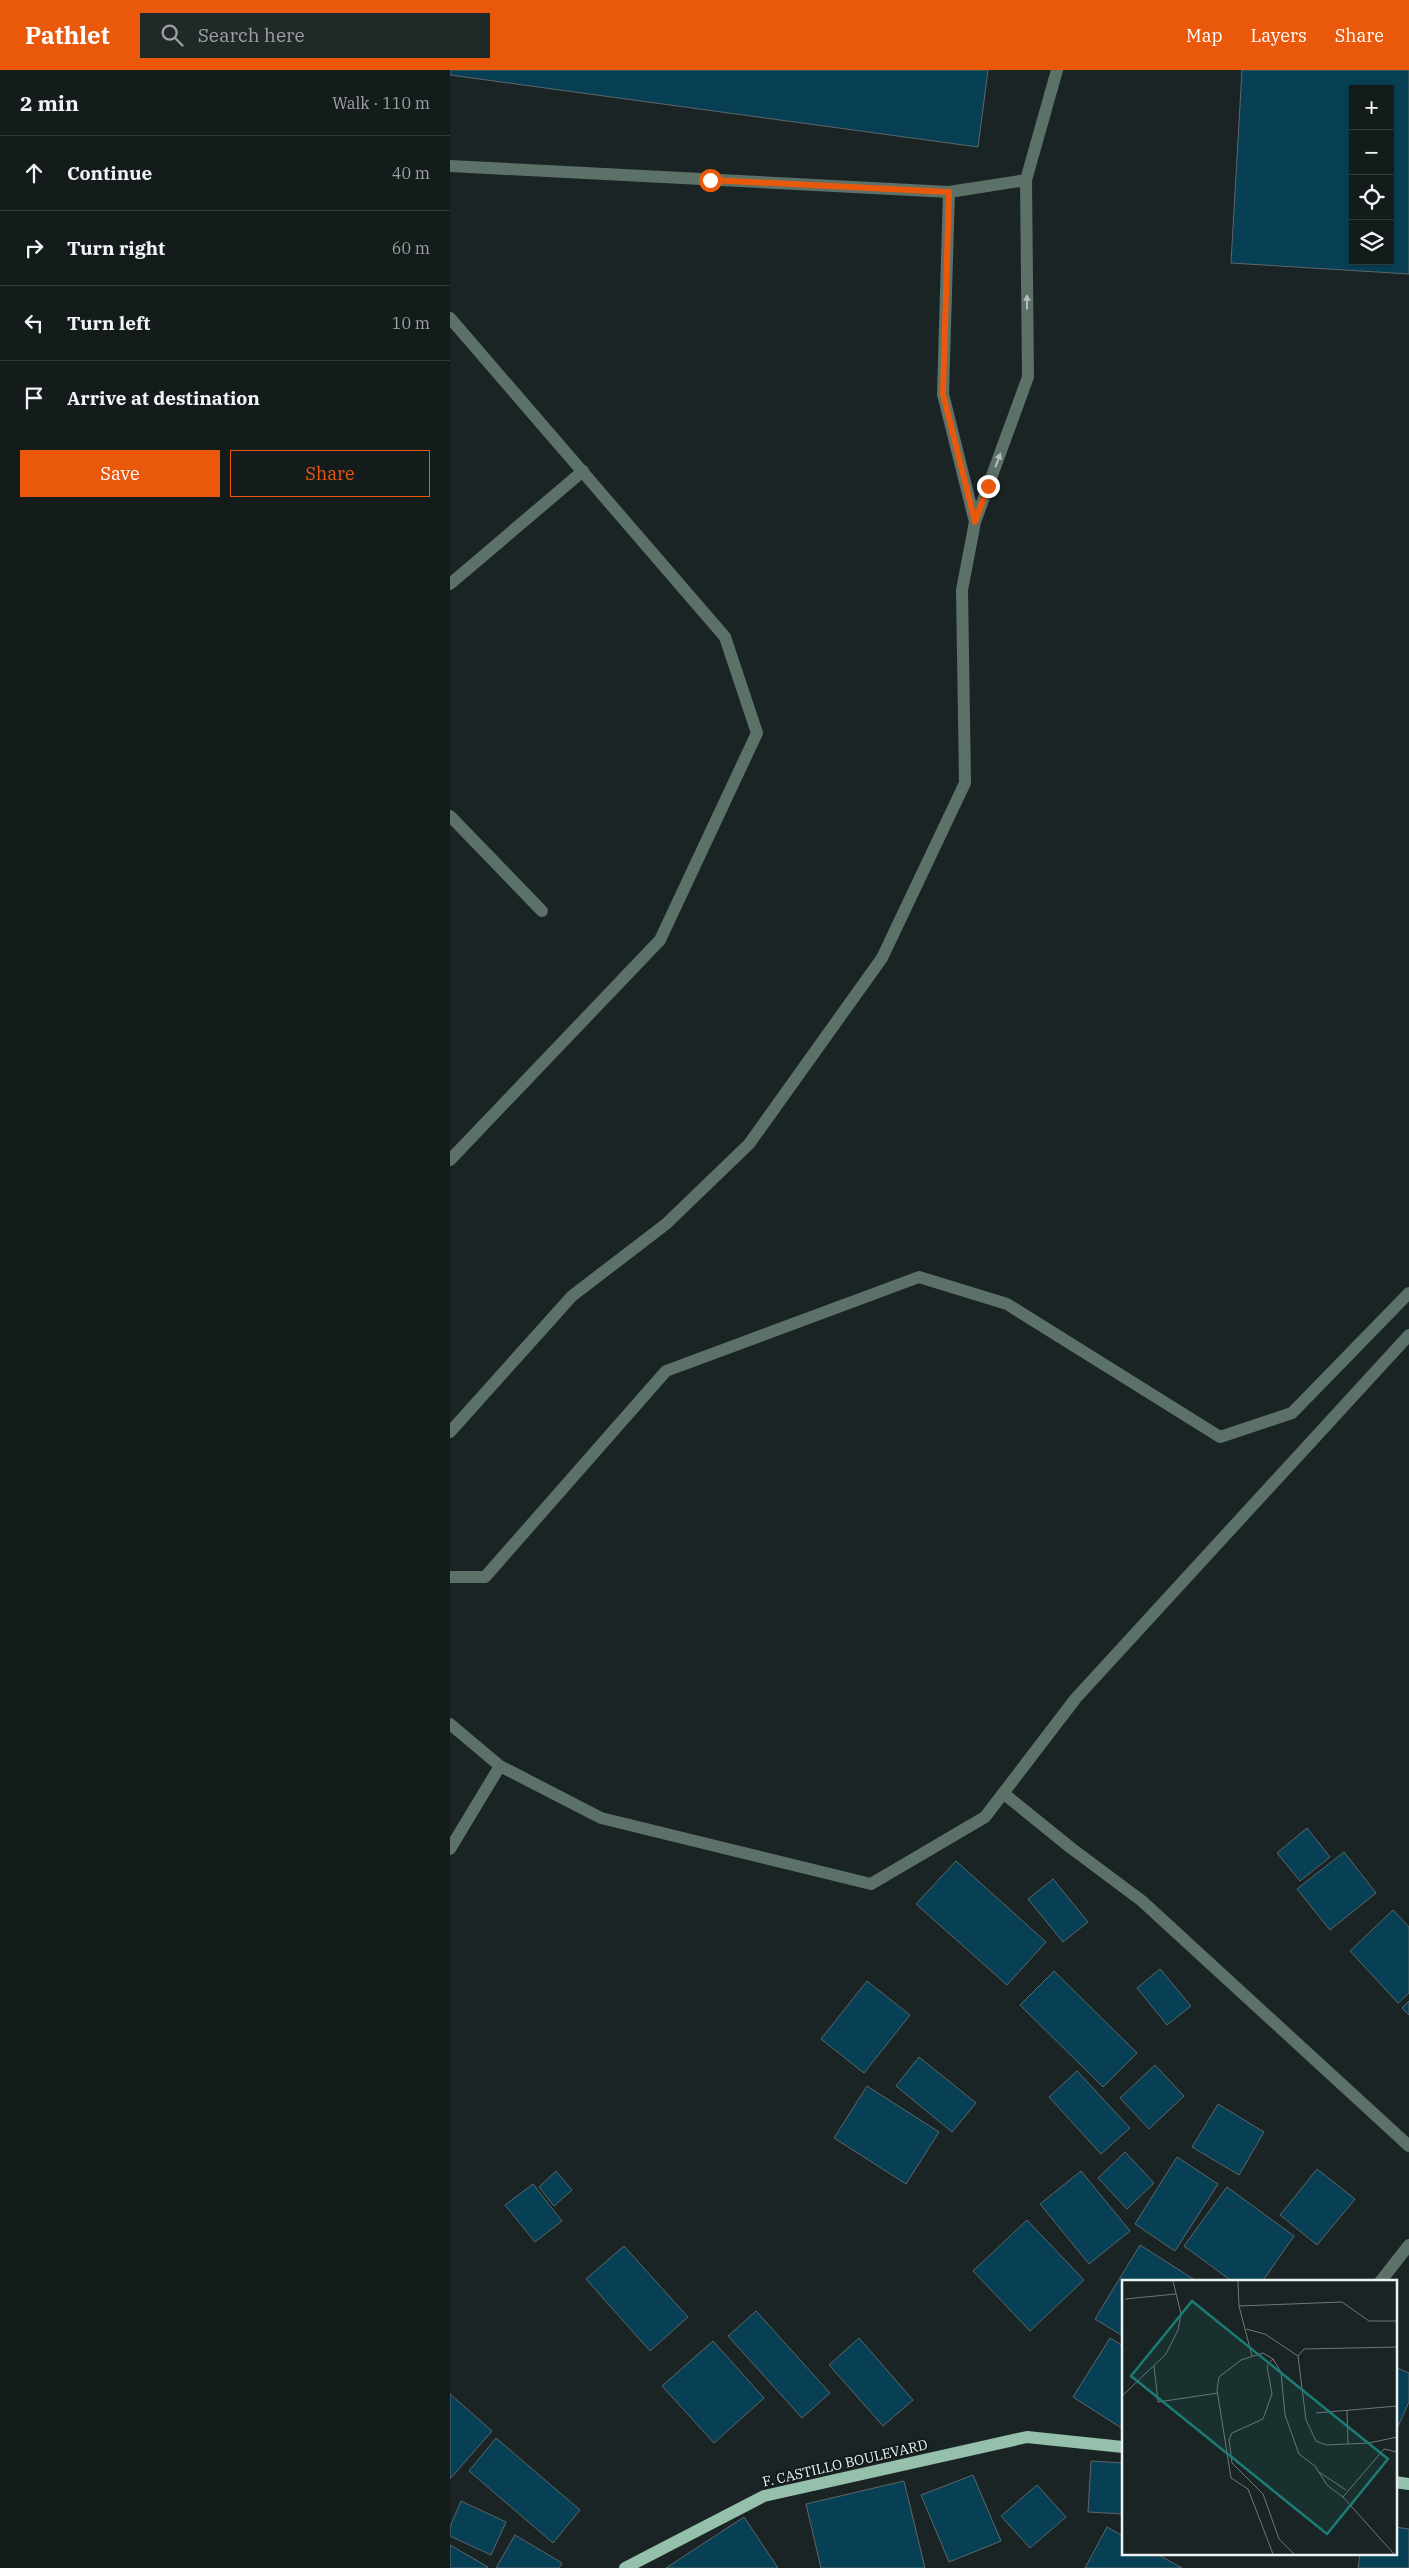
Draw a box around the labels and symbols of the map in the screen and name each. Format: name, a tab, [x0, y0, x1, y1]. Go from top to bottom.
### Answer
route start	[699, 169, 722, 192]
one-way arrow	[1023, 294, 1031, 310]
one-way arrow	[995, 452, 1002, 467]
route end	[977, 475, 1000, 498]
inset map	[1122, 2280, 1396, 2556]
street label: F. CASTILLO BOULEVARD	[761, 2435, 929, 2491]

